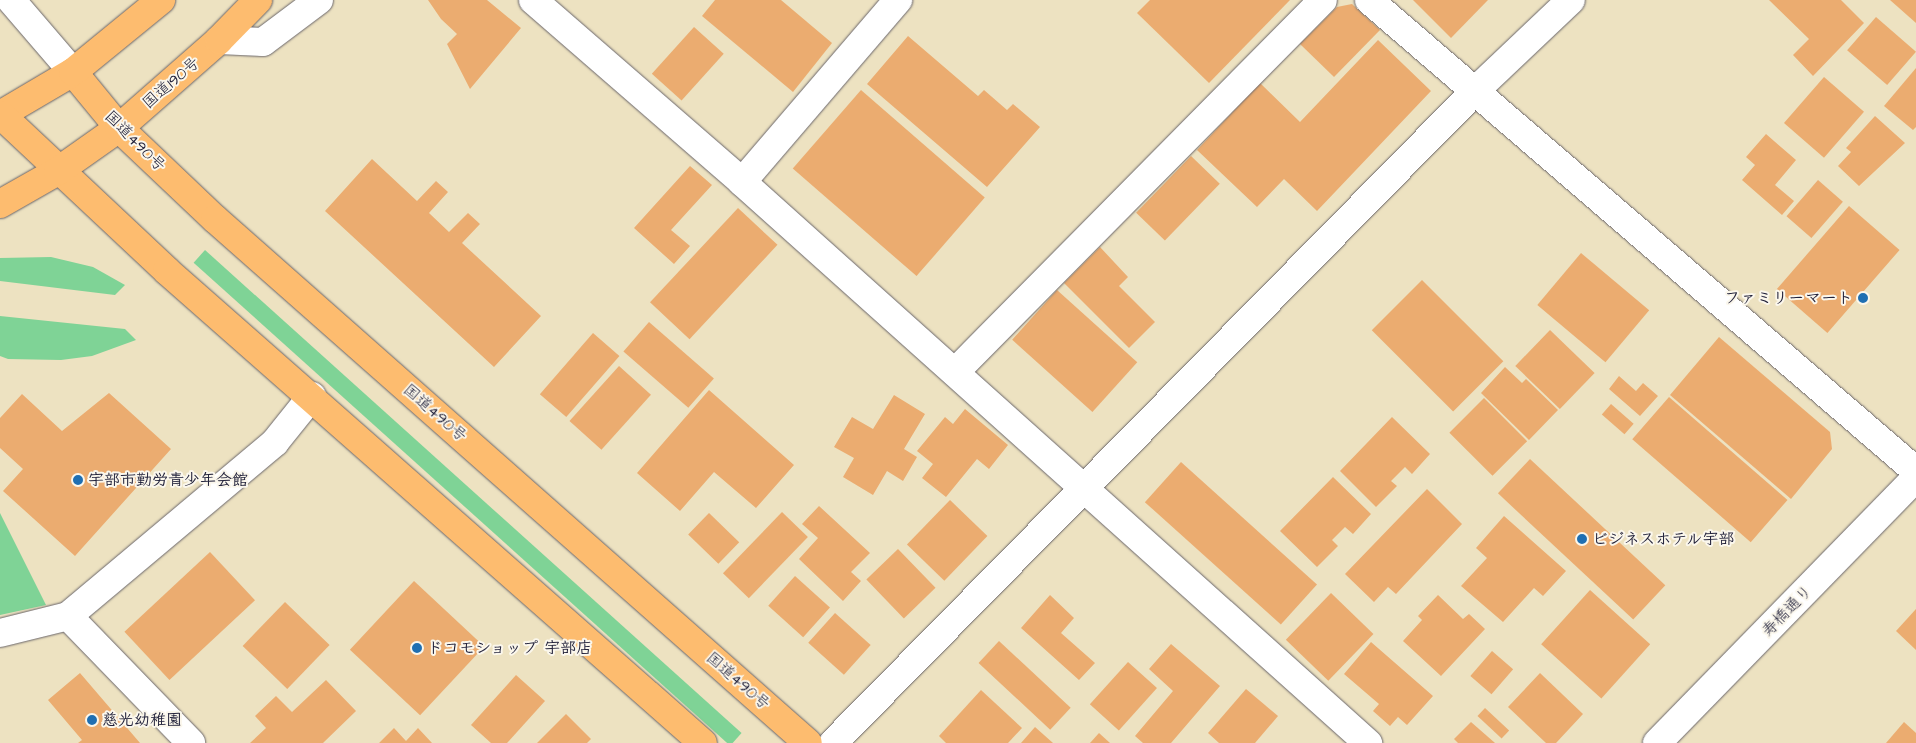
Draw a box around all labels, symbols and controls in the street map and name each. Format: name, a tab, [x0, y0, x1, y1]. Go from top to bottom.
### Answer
street label: 国道190号	[139, 53, 203, 113]
street label: 国道490号	[101, 107, 169, 175]
place label: ファミリーマート	[1725, 288, 1853, 308]
marker: ファミリーマート	[1857, 292, 1869, 304]
street label: 国道490号	[399, 380, 471, 446]
place label: 宇部市勤労青少年会館	[88, 470, 248, 490]
marker: 宇部市勤労青少年会館	[72, 474, 84, 486]
place label: ビジネスホテル宇部	[1592, 529, 1736, 549]
marker: ビジネスホテル宇部	[1576, 533, 1588, 545]
street label: 寿橋通り	[1758, 581, 1816, 641]
place label: ドコモショップ 宇部店	[427, 638, 593, 658]
marker: ドコモショップ 宇部店	[411, 642, 423, 654]
street label: 国道490号	[702, 648, 774, 714]
place label: 慈光幼稚園	[102, 710, 182, 730]
marker: 慈光幼稚園	[86, 714, 98, 726]

